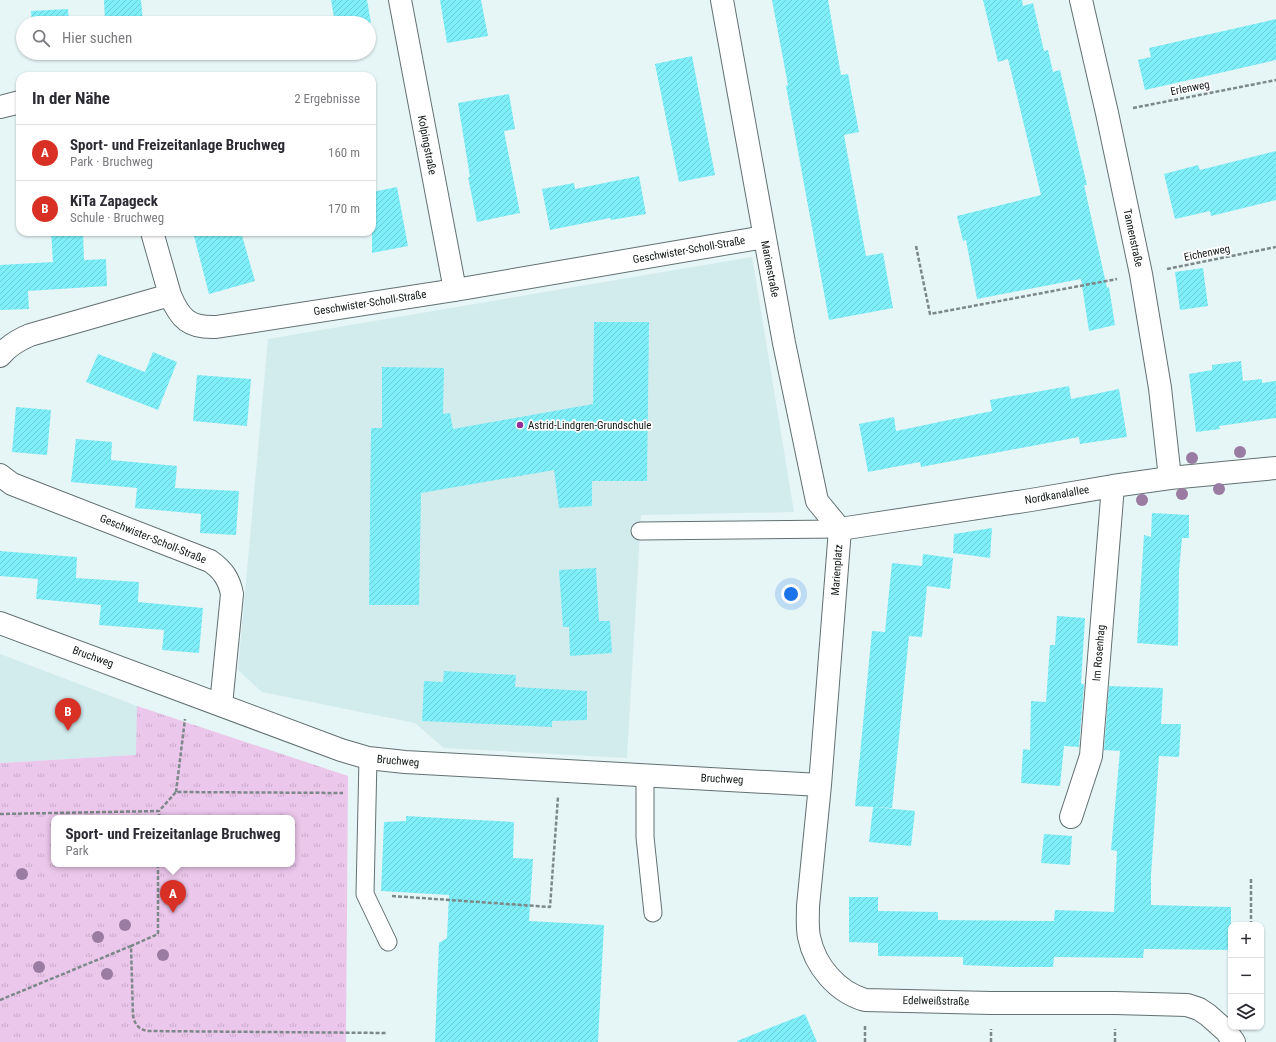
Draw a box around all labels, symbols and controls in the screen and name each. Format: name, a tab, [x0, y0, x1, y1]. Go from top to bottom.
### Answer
search box	[16, 16, 376, 60]
icon: search	[30, 27, 52, 49]
text: Hier suchen	[62, 29, 132, 47]
street label: Erlenweg	[1169, 78, 1211, 98]
text: In der Nähe	[32, 88, 110, 108]
text: 2 Ergebnisse	[294, 91, 360, 106]
street label: Kolpingstraße	[415, 114, 439, 176]
text: Sport- und Freizeitanlage Bruchweg	[70, 136, 285, 154]
text: A	[41, 145, 49, 160]
text: 160 m	[328, 145, 360, 160]
text: Park · Bruchweg	[70, 154, 153, 169]
text: KiTa Zapageck	[70, 192, 158, 210]
text: B	[41, 201, 49, 216]
text: 170 m	[328, 201, 360, 216]
street label: Tannenstraße	[1120, 208, 1146, 268]
text: Schule · Bruchweg	[70, 210, 164, 225]
street label: Geschwister-Scholl-Straße	[632, 234, 746, 266]
street label: Marienstraße	[758, 240, 782, 298]
street label: Eichenweg	[1183, 242, 1231, 264]
street label: Geschwister-Scholl-Straße	[313, 288, 427, 318]
place label: Astrid-Lindgren-Grundschule	[528, 419, 651, 432]
marker: Astrid-Lindgren-Grundschule	[515, 420, 525, 430]
street label: Nordkanalallee	[1024, 483, 1090, 507]
street label: Geschwister-Scholl-Straße	[98, 512, 208, 566]
street label: Marienplatz	[829, 544, 845, 596]
your location	[781, 584, 801, 604]
street label: Im Rosenhag	[1090, 624, 1108, 682]
street label: Bruchweg	[71, 644, 115, 670]
pin: B	[55, 698, 81, 731]
street label: Bruchweg	[376, 753, 420, 769]
street label: Bruchweg	[700, 771, 744, 787]
popup	[51, 815, 295, 867]
text: Sport- und Freizeitanlage Bruchweg	[65, 825, 281, 843]
text: Park	[65, 843, 89, 858]
pin: A	[160, 880, 186, 913]
map controls	[1228, 922, 1264, 1030]
button: +	[1228, 922, 1264, 958]
button: −	[1228, 958, 1264, 994]
street label: Edelweißstraße	[903, 994, 969, 1008]
button: layers	[1228, 994, 1264, 1030]

